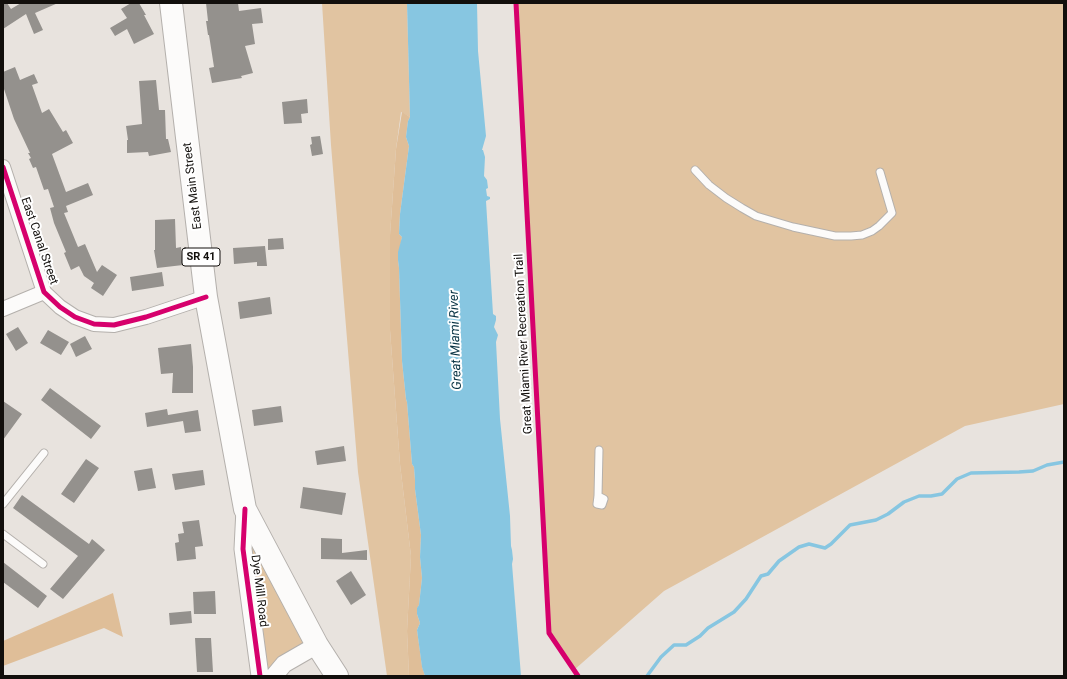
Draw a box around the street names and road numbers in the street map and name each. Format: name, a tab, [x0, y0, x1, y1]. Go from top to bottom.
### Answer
street label: East Main Street	[181, 142, 205, 230]
street label: East Canal Street	[17, 195, 61, 287]
road number: SR 41	[182, 248, 220, 266]
street label: Great Miami River Recreation Trail	[512, 253, 536, 435]
street label: Dye Mill Road	[247, 554, 271, 628]

